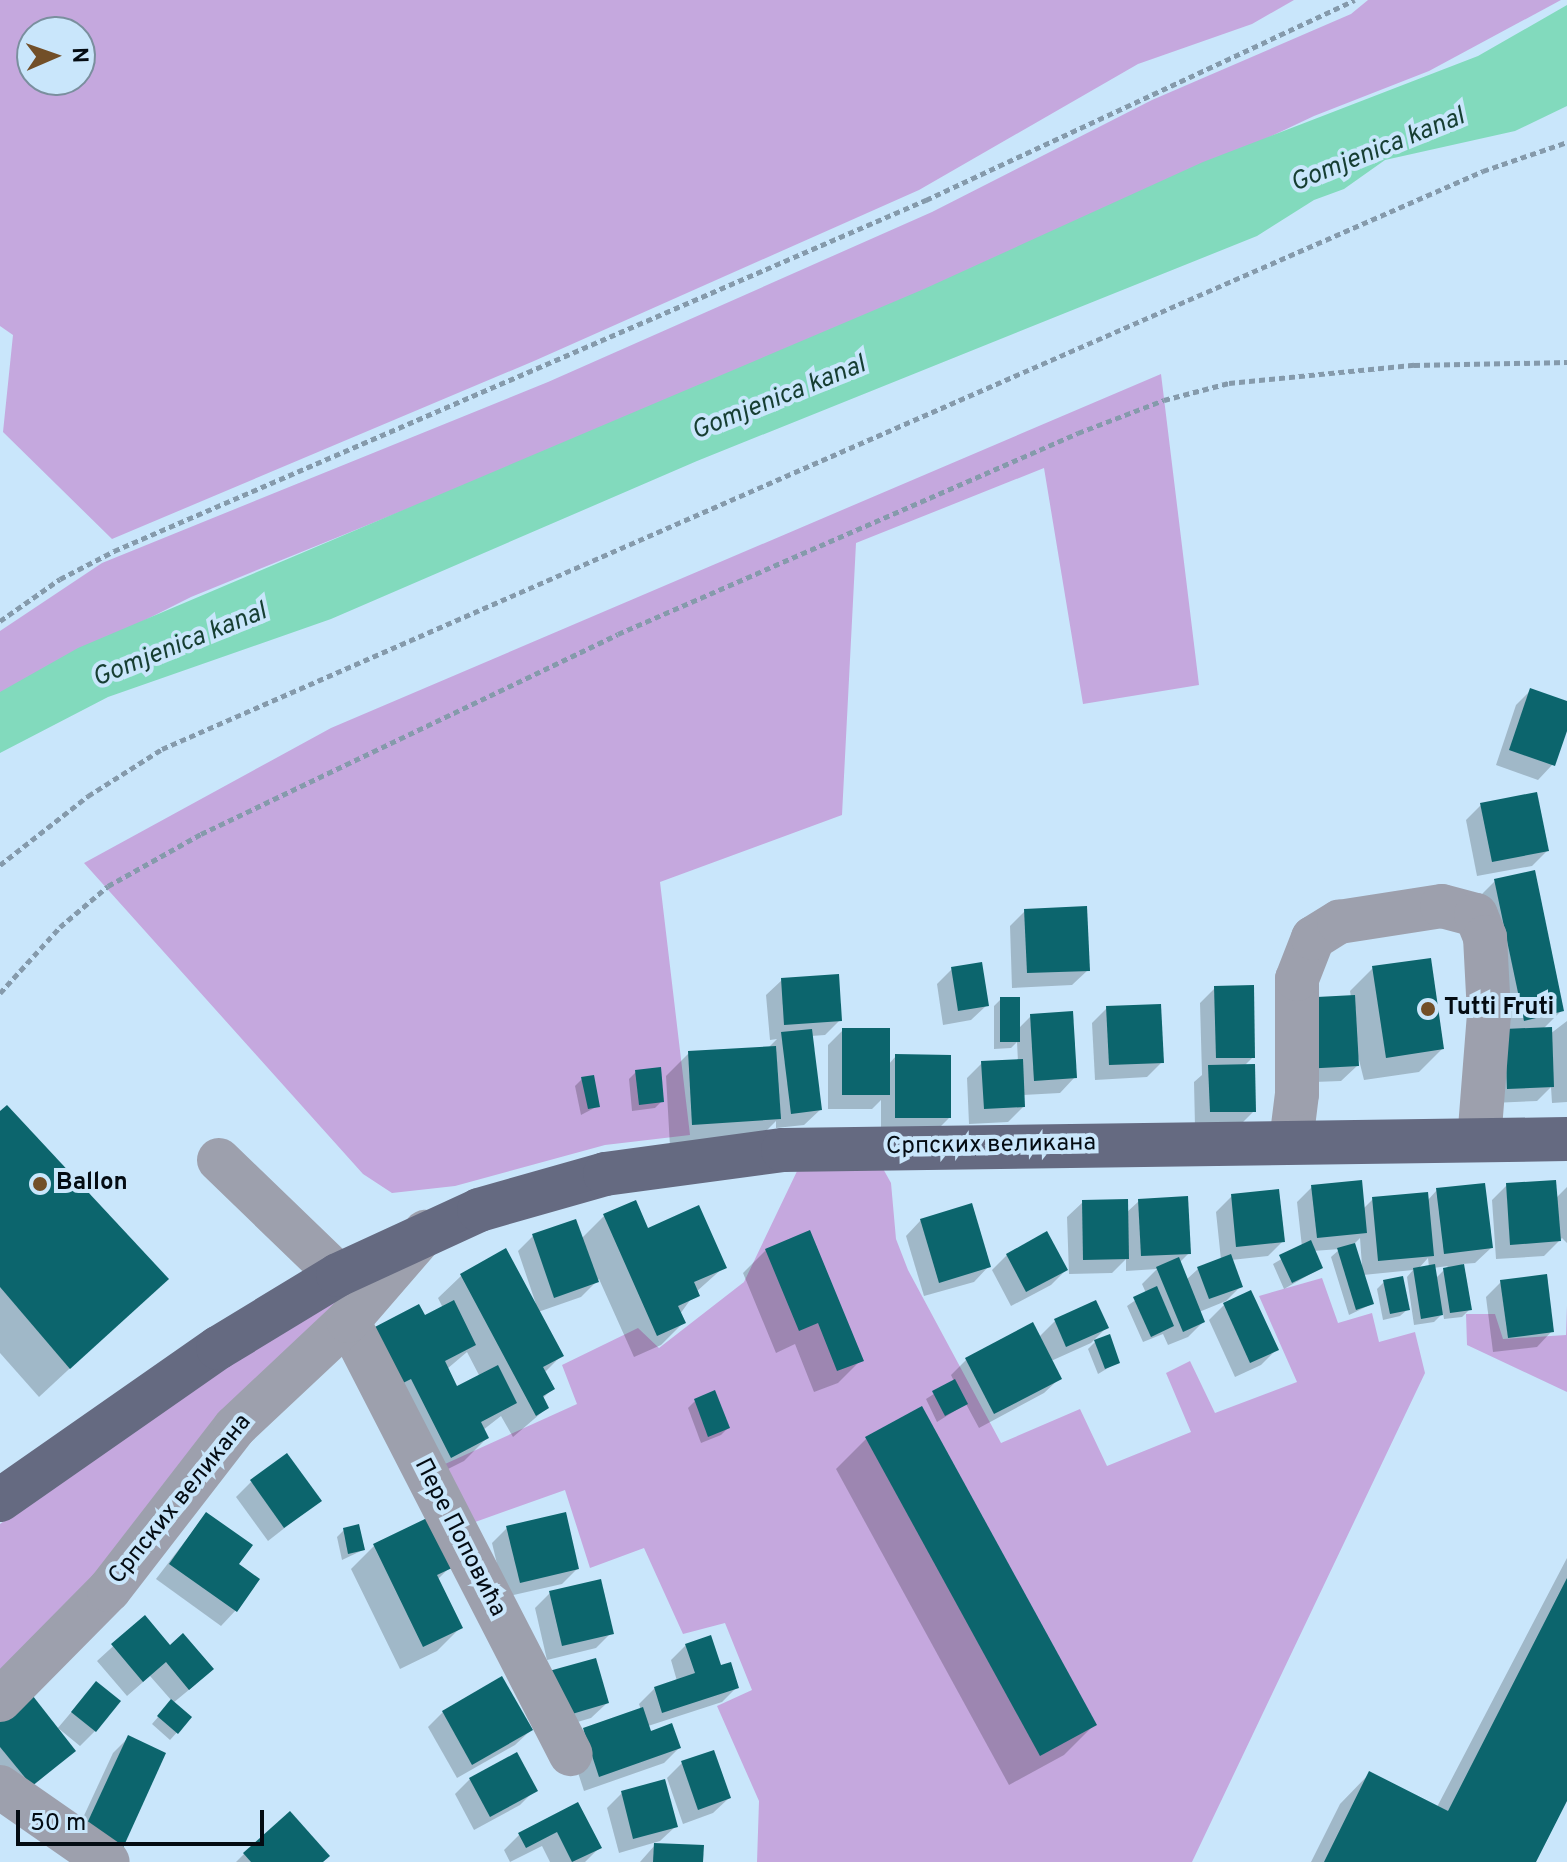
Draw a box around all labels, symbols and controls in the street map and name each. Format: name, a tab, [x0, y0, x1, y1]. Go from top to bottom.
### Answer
north arrow	[16, 16, 96, 96]
text: N	[65, 47, 92, 64]
water label: Gomjenica kanal	[1286, 102, 1470, 200]
water label: Gomjenica kanal	[687, 350, 871, 448]
water label: Gomjenica kanal	[88, 597, 272, 695]
place label: Tutti Fruti	[1444, 995, 1554, 1023]
marker: Tutti Fruti	[1419, 1000, 1437, 1018]
street label: Српских великана	[886, 1130, 1096, 1162]
place label: Ballon	[56, 1170, 128, 1198]
marker: Ballon	[31, 1175, 49, 1193]
street label: Српских великана	[104, 1409, 258, 1591]
street label: Пере Поповића	[407, 1454, 511, 1622]
scale bar	[20, 1794, 268, 1844]
text: 50 m	[30, 1809, 86, 1839]

